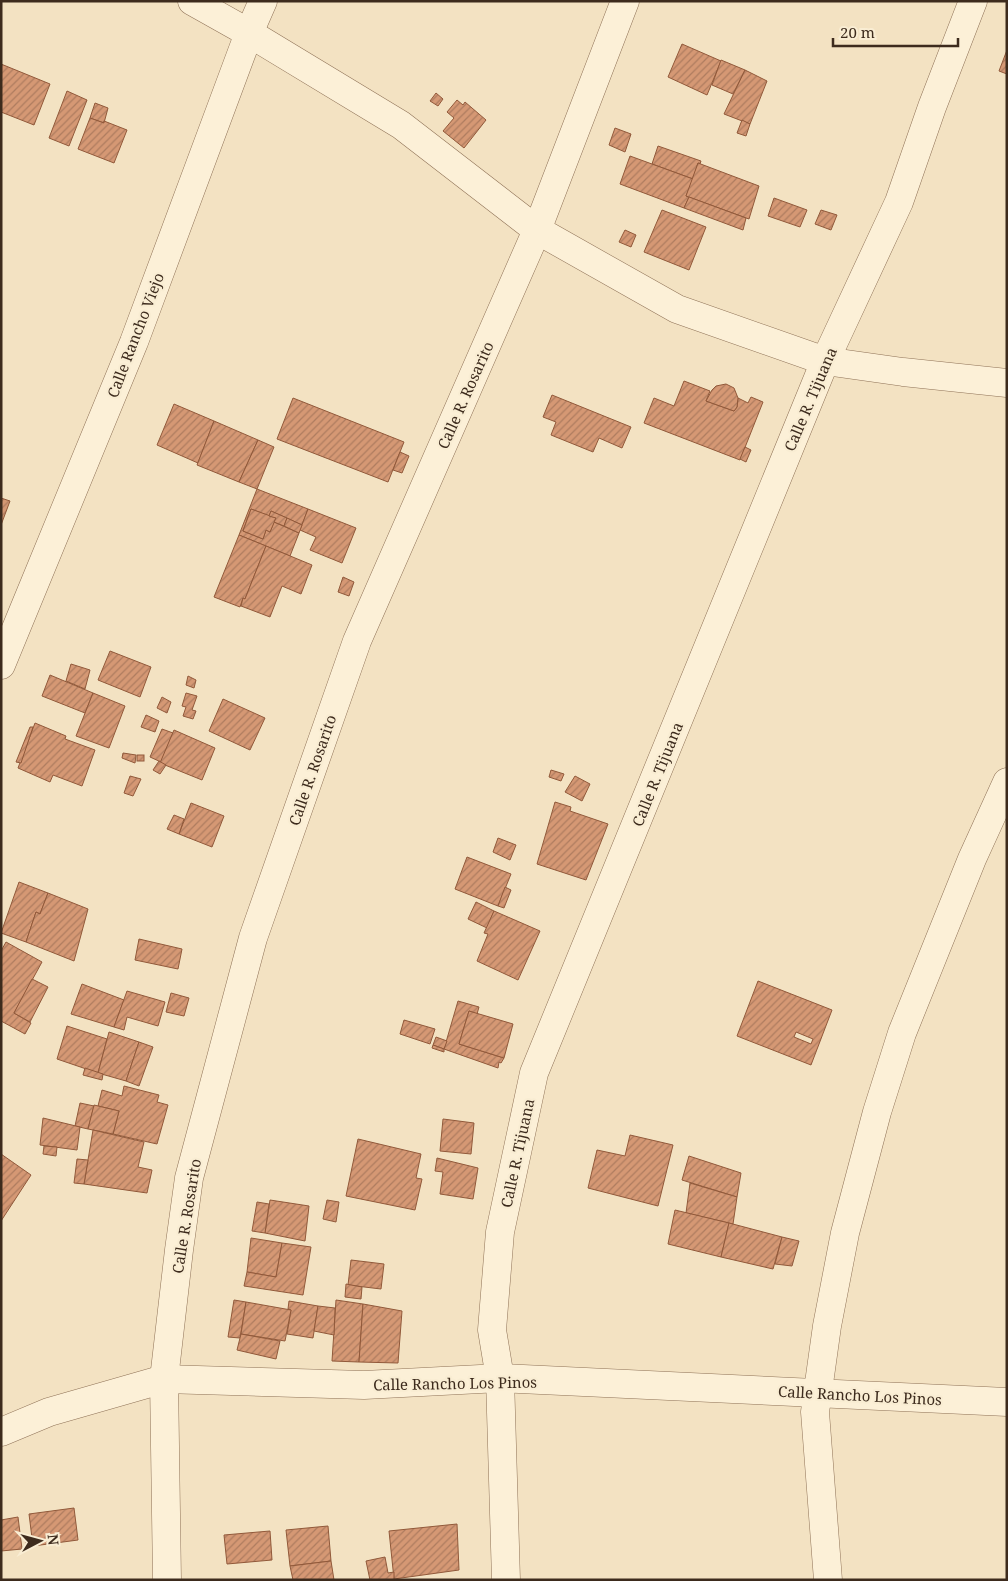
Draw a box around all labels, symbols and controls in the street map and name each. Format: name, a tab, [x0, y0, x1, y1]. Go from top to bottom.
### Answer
scale bar	[833, 15, 958, 47]
text: 20 m	[840, 22, 875, 42]
street label: Calle Rancho Viejo	[102, 270, 168, 400]
street label: Calle R. Rosarito	[432, 338, 498, 452]
street label: Calle R. Tijuana	[779, 344, 841, 454]
street label: Calle R. Rosarito	[284, 712, 340, 828]
street label: Calle R. Tijuana	[627, 719, 687, 829]
street label: Calle R. Tijuana	[496, 1097, 538, 1209]
street label: Calle R. Rosarito	[167, 1157, 205, 1275]
street label: Calle Rancho Los Pinos	[373, 1372, 537, 1394]
street label: Calle Rancho Los Pinos	[778, 1381, 943, 1409]
north arrow	[15, 1516, 65, 1566]
text: N	[43, 1533, 63, 1546]

